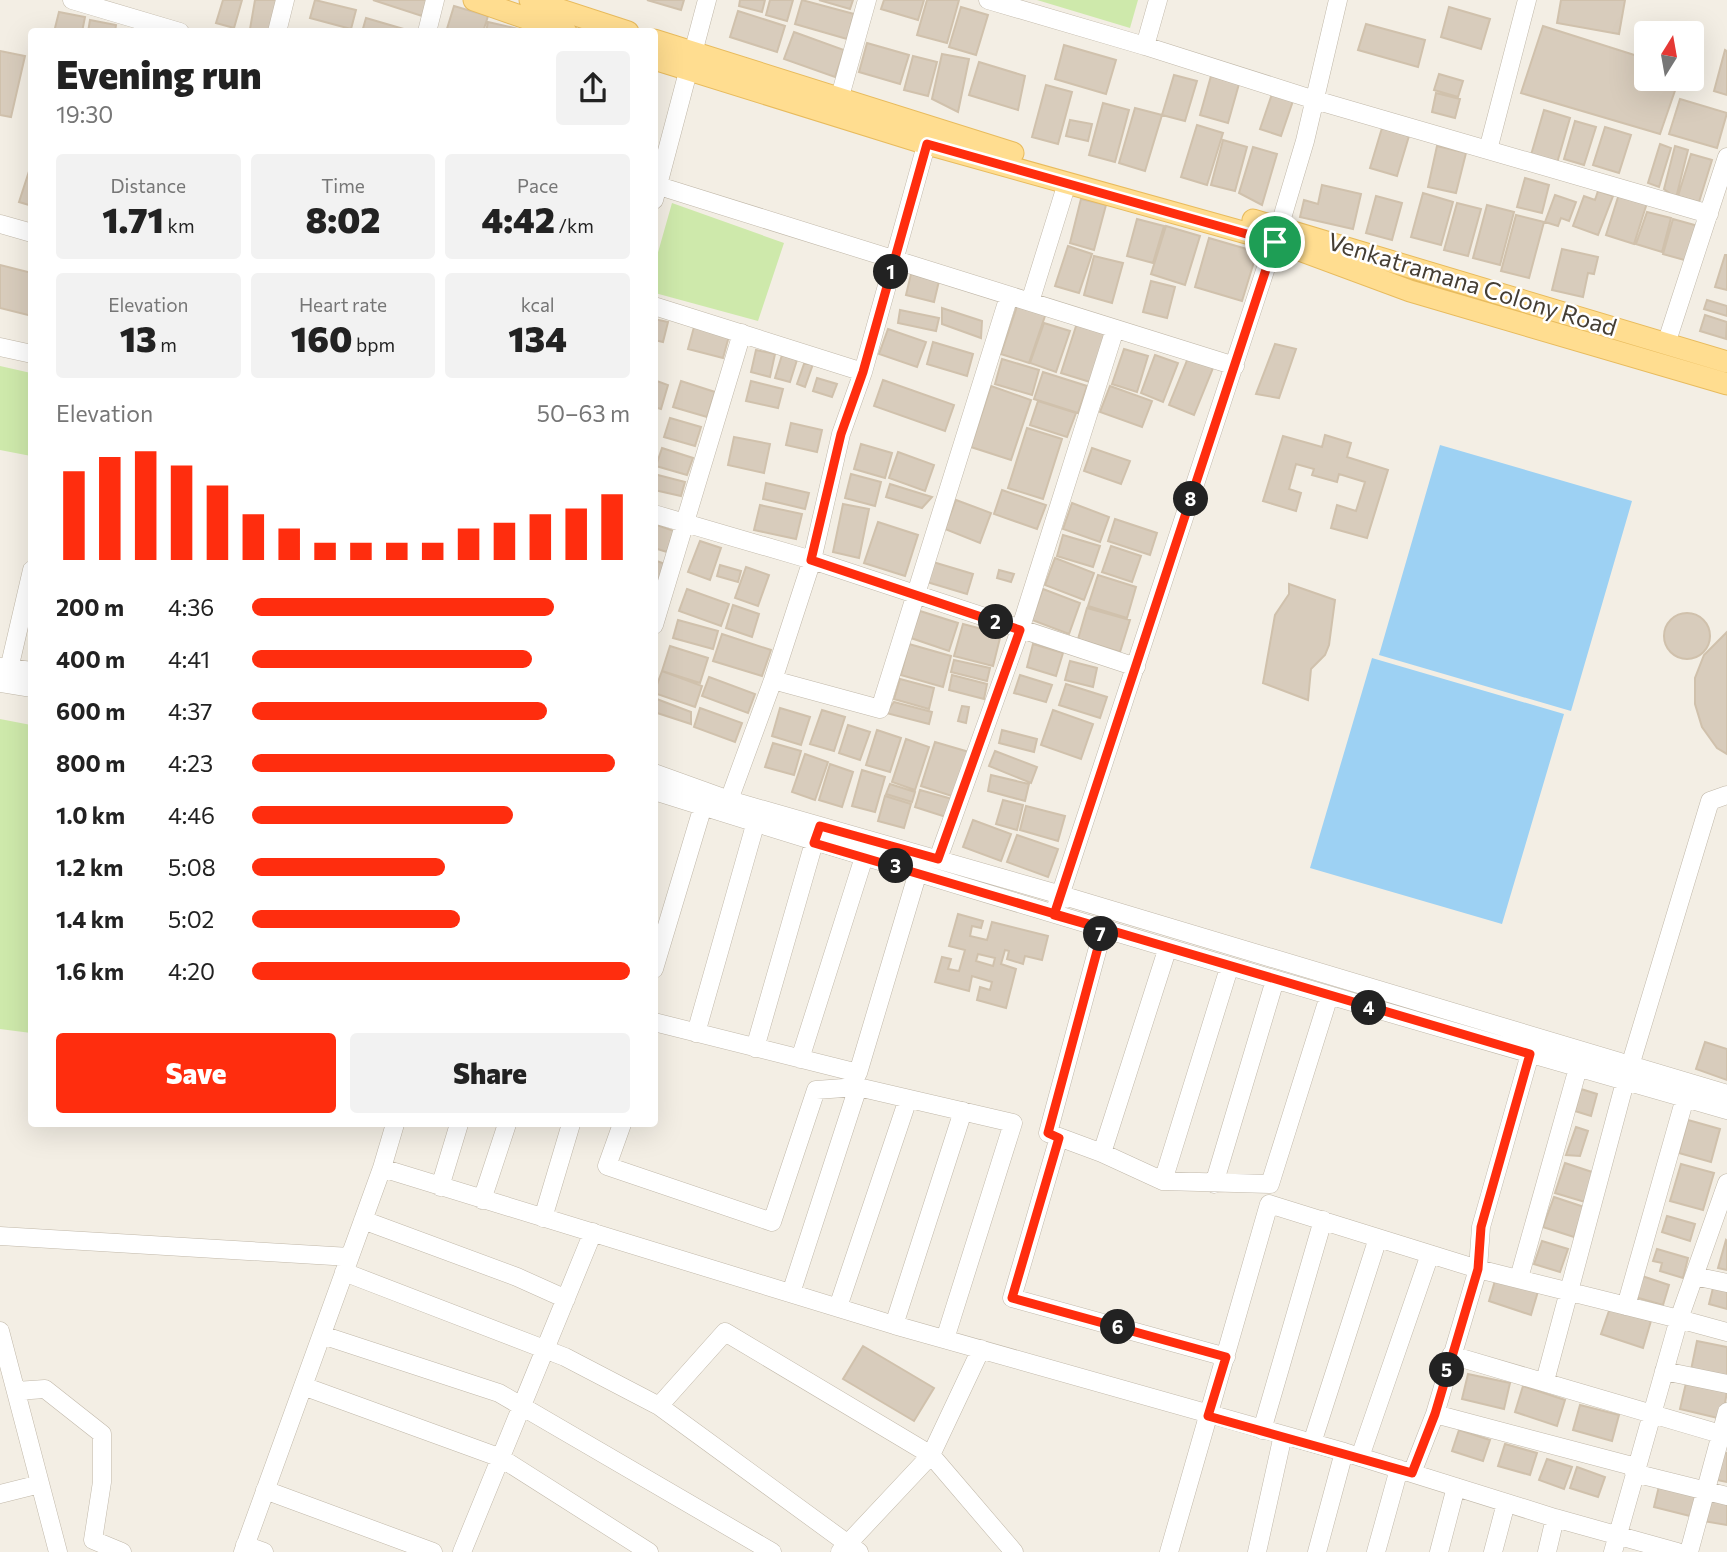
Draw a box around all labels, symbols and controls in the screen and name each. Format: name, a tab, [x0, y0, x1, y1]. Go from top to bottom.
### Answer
north arrow	[1634, 21, 1704, 91]
map controls	[1634, 21, 1704, 91]
text: Evening run	[56, 50, 262, 97]
button: share	[556, 51, 630, 125]
text: 19:30	[56, 100, 113, 128]
text: Distance	[111, 174, 186, 197]
text: Time	[321, 174, 365, 197]
text: Pace	[517, 174, 558, 197]
text: 1.71	[102, 197, 164, 240]
text: 8:02	[305, 197, 381, 240]
text: 4:42	[481, 197, 555, 240]
pin	[1245, 212, 1305, 272]
text: km	[164, 214, 194, 237]
text: /km	[555, 214, 594, 237]
icon: arrive	[1256, 223, 1294, 261]
street label: Venkatramana Colony Road	[1324, 226, 1620, 341]
pin: 1	[874, 254, 908, 290]
text: 1	[886, 260, 895, 283]
text: Elevation	[108, 293, 188, 316]
text: Heart rate	[299, 293, 387, 316]
text: kcal	[521, 293, 555, 316]
text: 13	[120, 316, 157, 359]
text: 160	[291, 316, 352, 359]
text: 134	[508, 316, 567, 359]
text: m	[157, 333, 177, 356]
text: bpm	[352, 333, 395, 356]
text: Elevation	[56, 399, 153, 427]
text: 50–63 m	[537, 399, 630, 427]
pin: 8	[1174, 482, 1208, 516]
text: 8	[1185, 487, 1196, 510]
text: 200 m	[56, 593, 124, 621]
text: 4:36	[168, 593, 214, 621]
pin: 2	[978, 604, 1014, 640]
text: 2	[990, 610, 1001, 633]
text: 400 m	[56, 645, 125, 673]
text: 4:41	[168, 645, 210, 673]
text: 600 m	[56, 697, 125, 725]
text: 4:37	[168, 697, 212, 725]
text: 800 m	[56, 749, 125, 777]
text: 4:23	[168, 749, 213, 777]
text: 1.0 km	[56, 801, 125, 829]
text: 4:46	[168, 801, 215, 829]
pin: 3	[878, 848, 914, 884]
text: 1.2 km	[56, 853, 123, 881]
text: 5:08	[168, 853, 216, 881]
text: 3	[890, 854, 901, 877]
text: 1.4 km	[56, 905, 124, 933]
text: 5:02	[168, 905, 214, 933]
pin: 7	[1084, 916, 1118, 951]
text: 7	[1095, 922, 1106, 945]
text: 1.6 km	[56, 957, 124, 985]
text: 4:20	[168, 957, 215, 985]
pin: 4	[1352, 990, 1386, 1026]
text: 4	[1363, 996, 1374, 1019]
button: Save	[56, 1033, 336, 1113]
button: Share	[350, 1033, 630, 1113]
pin: 6	[1100, 1310, 1136, 1344]
text: 6	[1112, 1315, 1123, 1338]
pin: 5	[1430, 1352, 1464, 1388]
text: 5	[1441, 1358, 1452, 1381]

